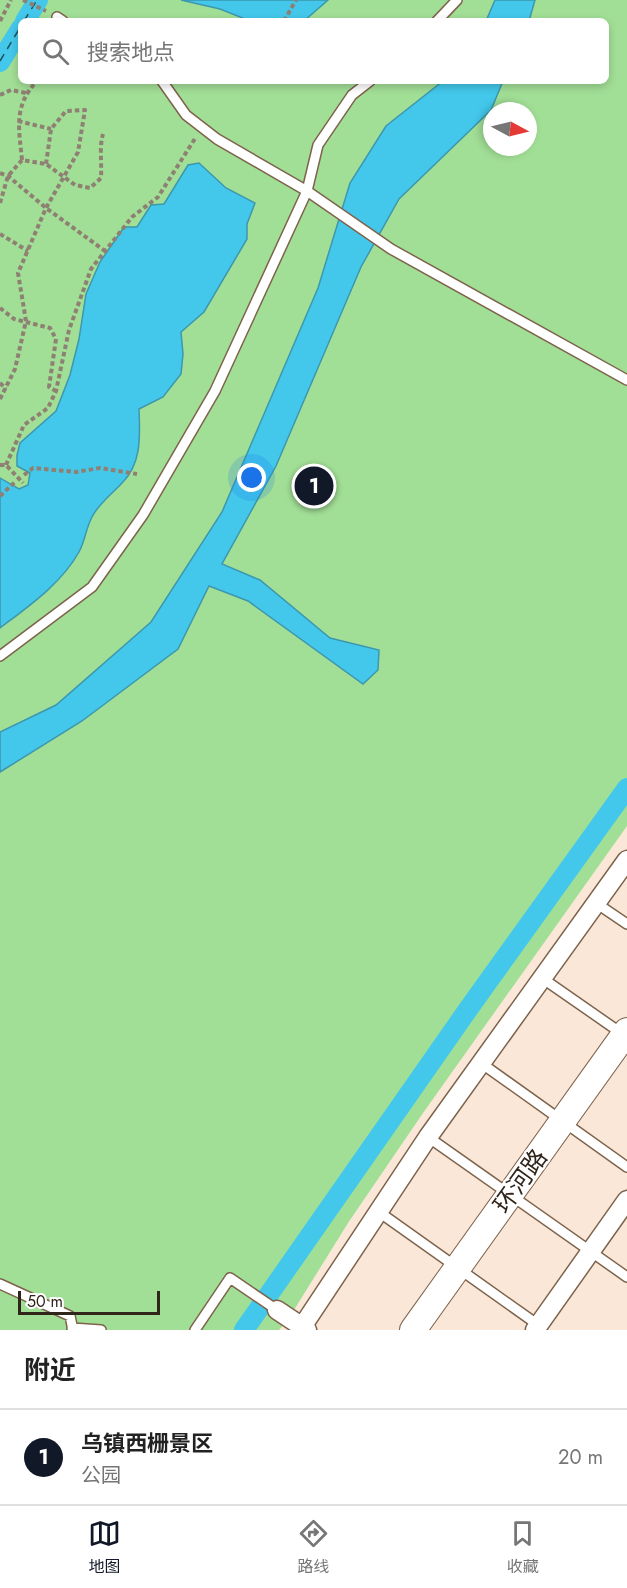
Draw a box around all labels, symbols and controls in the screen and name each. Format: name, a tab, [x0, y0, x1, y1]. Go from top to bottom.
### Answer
search box	[18, 18, 609, 84]
icon: search	[39, 35, 72, 68]
text: 搜索地点	[87, 36, 175, 68]
north arrow	[483, 102, 537, 156]
your location	[237, 463, 266, 492]
pin: 1	[294, 464, 334, 508]
street label: 环河路	[485, 1142, 555, 1220]
scale bar	[18, 1288, 160, 1316]
text: 50 m	[27, 1290, 63, 1313]
text: 附近	[24, 1351, 76, 1389]
text: 乌镇西栅景区	[81, 1427, 213, 1459]
text: 1	[38, 1443, 49, 1472]
text: 20 m	[558, 1443, 603, 1472]
text: 公园	[81, 1461, 121, 1490]
tab: 地图	[88, 1517, 121, 1578]
tab: 路线	[297, 1517, 330, 1578]
tab: 收藏	[506, 1517, 539, 1578]

